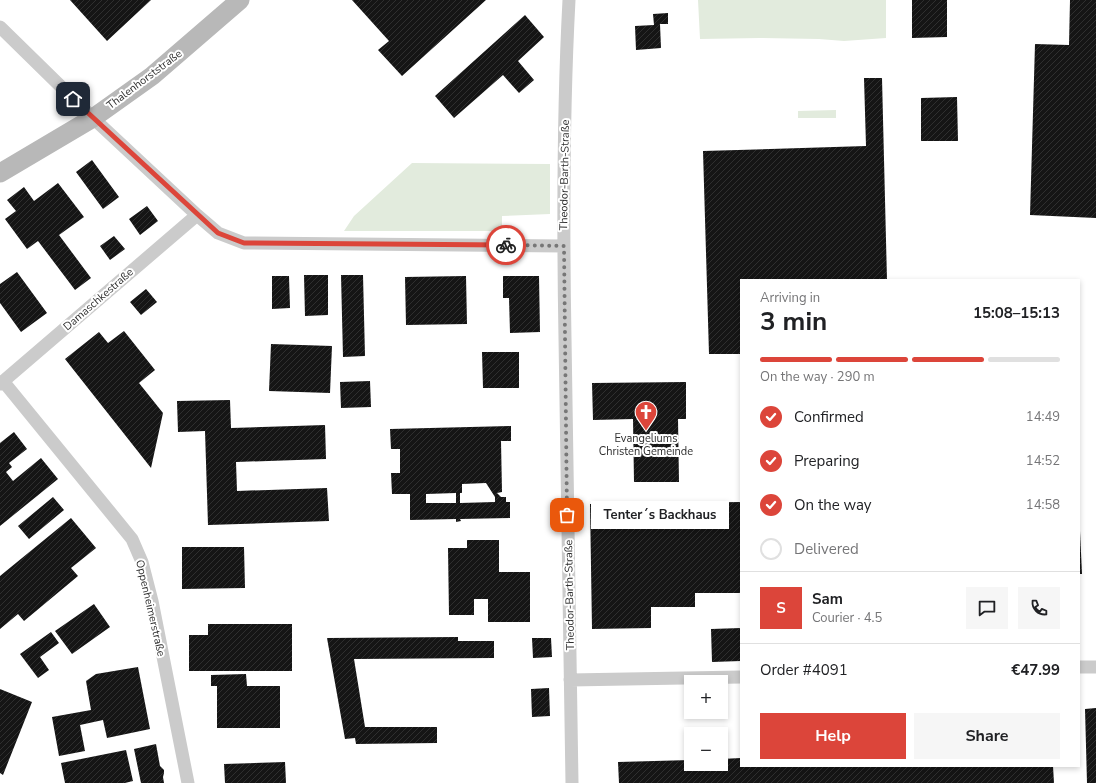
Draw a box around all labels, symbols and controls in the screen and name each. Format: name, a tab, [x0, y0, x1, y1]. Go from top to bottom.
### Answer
street label: Thalenhorststraße	[104, 46, 185, 113]
pin	[56, 82, 90, 116]
icon: home	[62, 88, 84, 110]
street label: Theodor-Barth-Straße	[556, 119, 573, 230]
courier	[486, 225, 526, 265]
icon: bike	[495, 234, 517, 256]
street label: Damaschkestraße	[60, 265, 137, 334]
text: Arriving in	[760, 289, 820, 307]
text: 15:08–15:13	[973, 303, 1060, 323]
text: 3 min	[760, 304, 827, 339]
text: On the way · 290 m	[760, 368, 875, 386]
church icon: Evangeliums Christen Gemeinde	[633, 399, 659, 432]
icon: check	[760, 406, 782, 428]
text: Confirmed	[794, 407, 864, 427]
text: 14:49	[1026, 408, 1060, 426]
place label: Evangeliums Christen Gemeinde	[599, 431, 693, 459]
icon: check	[760, 450, 782, 472]
text: Preparing	[794, 451, 859, 471]
text: 14:52	[1026, 452, 1060, 470]
icon: check	[760, 494, 782, 516]
text: On the way	[794, 495, 872, 515]
text: 14:58	[1026, 496, 1060, 514]
pin	[550, 498, 584, 532]
callout: Tenter´s Backhaus	[591, 501, 729, 529]
icon: bag	[556, 504, 578, 526]
text: Tenter´s Backhaus	[604, 506, 716, 524]
street label: Theodor-Barth-Straße	[561, 539, 578, 650]
text: Delivered	[794, 539, 859, 559]
street label: Oppenheimerstraße	[132, 558, 169, 658]
button: chat	[966, 587, 1008, 629]
button: phone	[1018, 587, 1060, 629]
text: Sam	[812, 589, 843, 609]
text: S	[776, 598, 786, 618]
text: Courier · 4.5	[812, 609, 882, 627]
text: Order #4091	[760, 660, 848, 680]
text: €47.99	[1011, 660, 1060, 680]
map controls	[684, 675, 728, 771]
button: +	[684, 675, 728, 719]
button: Help	[760, 713, 906, 759]
button: Share	[914, 713, 1060, 759]
button: −	[684, 727, 728, 771]

